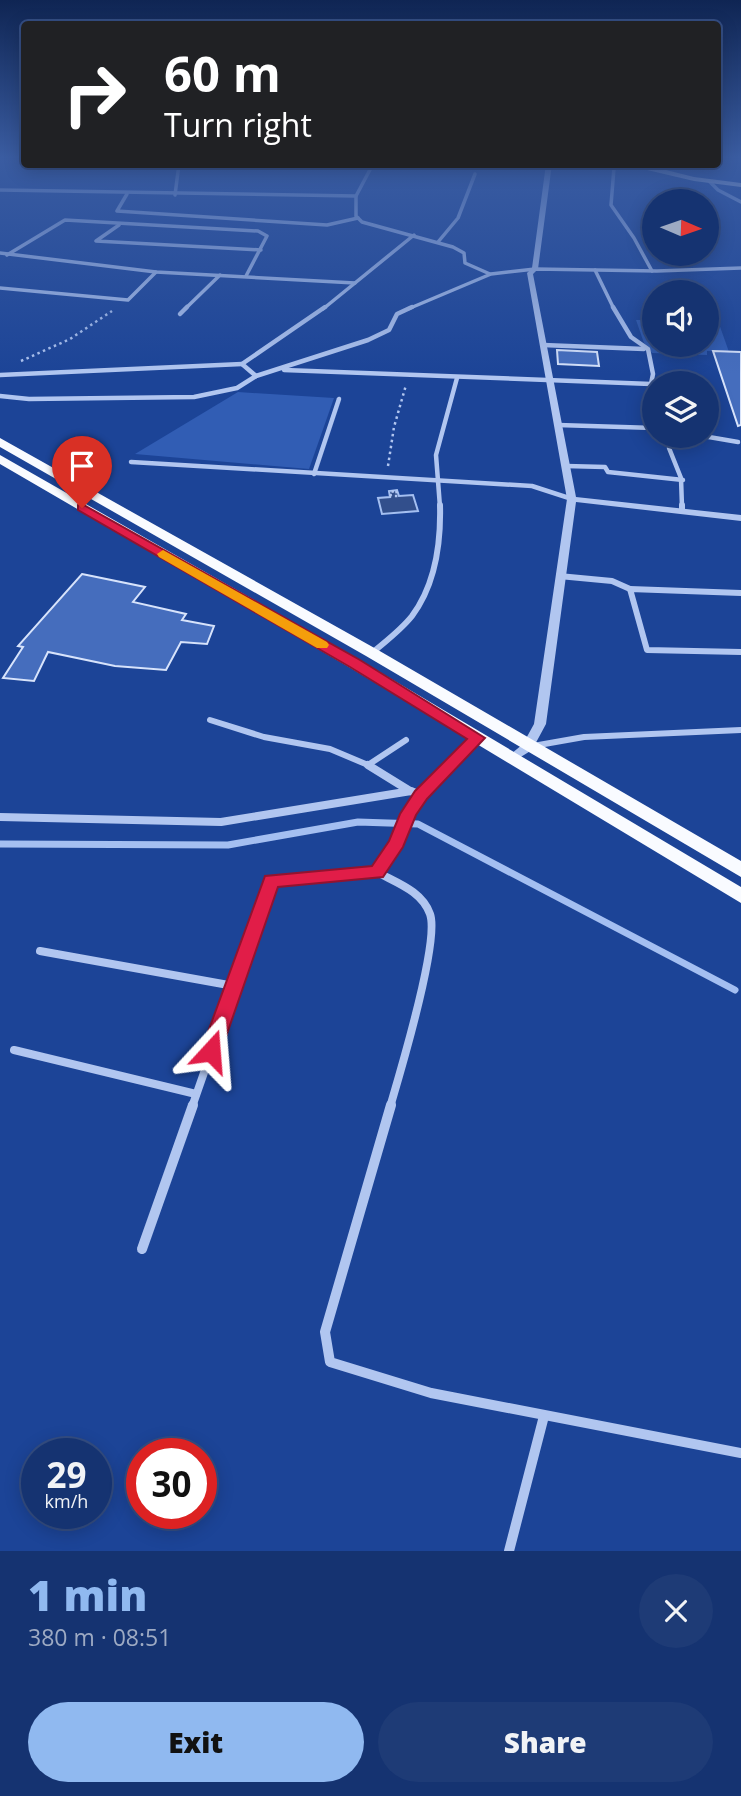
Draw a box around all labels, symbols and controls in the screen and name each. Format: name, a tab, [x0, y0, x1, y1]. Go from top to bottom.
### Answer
text: 60 m	[164, 40, 281, 106]
icon: right	[49, 49, 140, 140]
text: Turn right	[164, 103, 312, 146]
north arrow	[642, 189, 719, 266]
map controls	[642, 189, 719, 448]
button: sound	[642, 280, 719, 357]
button: layers	[642, 371, 719, 448]
pin	[52, 436, 112, 508]
icon: arrive	[63, 447, 101, 485]
position arrow	[174, 1014, 248, 1088]
speed limit sign: 30	[126, 1438, 217, 1529]
text: 29	[46, 1451, 87, 1498]
text: km/h	[45, 1489, 88, 1513]
text: 1 min	[28, 1566, 147, 1623]
button: close	[639, 1574, 713, 1648]
text: 380 m · 08:51	[28, 1621, 171, 1653]
button: Exit	[28, 1702, 364, 1782]
button: Share	[378, 1702, 713, 1782]

